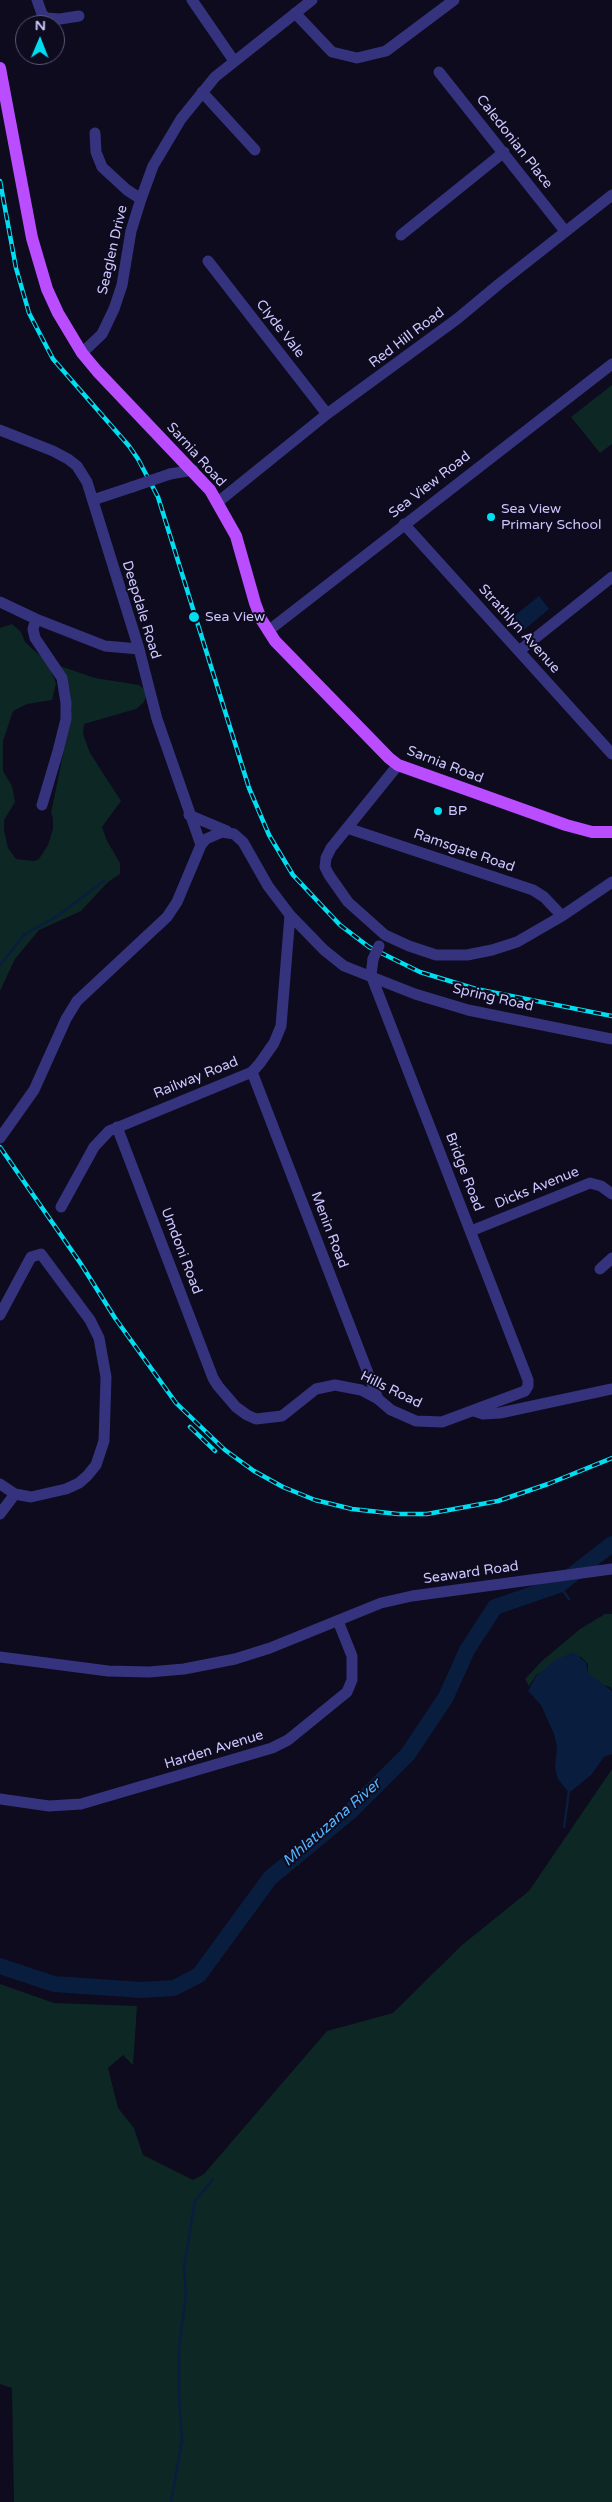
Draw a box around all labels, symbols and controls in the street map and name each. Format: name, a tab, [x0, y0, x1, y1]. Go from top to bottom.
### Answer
north arrow	[15, 15, 65, 65]
text: N	[34, 17, 46, 34]
street label: Caledonian Place	[472, 92, 556, 192]
street label: Seaglen Drive	[95, 204, 131, 296]
street label: Clyde Vale	[252, 297, 308, 361]
street label: Red Hill Road	[366, 304, 448, 372]
street label: Sarnia Road	[163, 419, 229, 491]
street label: Sea View Road	[386, 448, 474, 522]
place label: Sea View Primary School	[501, 501, 602, 534]
marker: Sea View Primary School	[485, 511, 497, 523]
street label: Deepdale Road	[118, 559, 164, 661]
street label: Strathlyn Avenue	[475, 581, 563, 677]
place label: Sea View	[205, 609, 265, 625]
marker: Sea View	[187, 610, 201, 624]
street label: Sarnia Road	[404, 743, 486, 787]
place label: BP	[448, 803, 467, 819]
marker: BP	[432, 805, 444, 817]
street label: Ramsgate Road	[411, 826, 517, 876]
street label: Spring Road	[451, 981, 535, 1015]
street label: Railway Road	[151, 1053, 241, 1103]
street label: Bridge Road	[441, 1130, 487, 1214]
street label: Dicks Avenue	[492, 1163, 582, 1213]
street label: Menin Road	[307, 1189, 351, 1271]
street label: Umdoni Road	[157, 1205, 205, 1297]
street label: Hills Road	[357, 1368, 425, 1412]
street label: Seaward Road	[422, 1558, 520, 1588]
street label: Harden Avenue	[162, 1727, 266, 1773]
water label: Mhlatuzana River	[279, 1775, 385, 1871]

